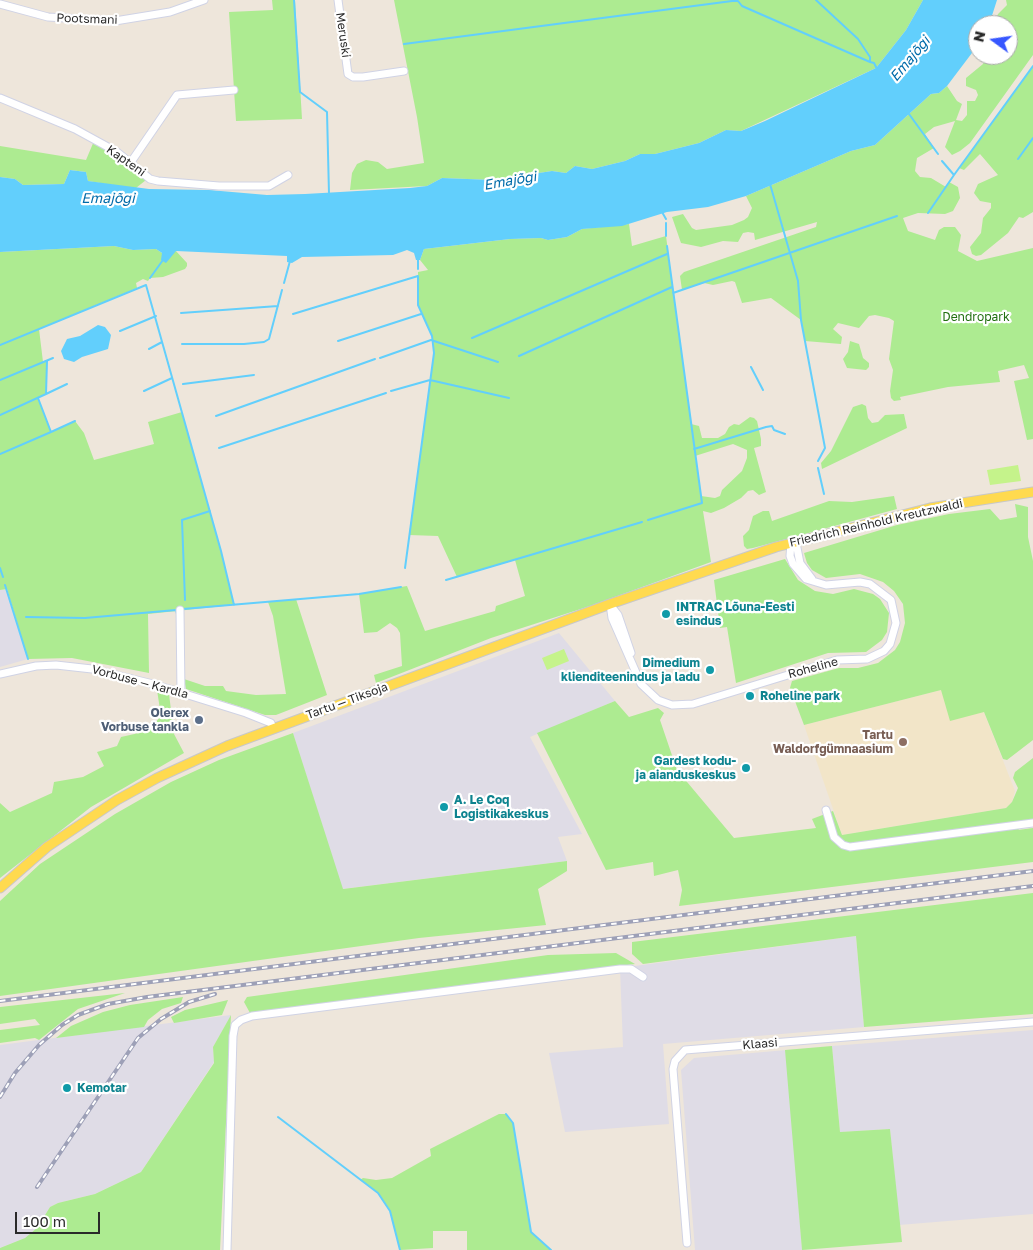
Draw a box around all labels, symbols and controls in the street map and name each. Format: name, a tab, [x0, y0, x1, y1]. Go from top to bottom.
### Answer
street label: Pootsmani	[56, 11, 118, 27]
street label: Meruski	[333, 11, 353, 59]
north arrow	[968, 15, 1018, 65]
text: N	[969, 29, 988, 44]
water label: Emajõgi	[886, 33, 934, 85]
street label: Kapteni	[104, 142, 148, 180]
water label: Emajõgi	[482, 168, 538, 194]
water label: Emajõgi	[81, 191, 135, 207]
park label: Dendropark	[942, 310, 1010, 324]
street label: Friedrich Reinhold Kreutzwaldi	[788, 496, 964, 550]
place label: INTRAC Lõuna-Eesti esindus	[676, 600, 794, 628]
marker: INTRAC Lõuna-Eesti esindus	[660, 608, 672, 620]
street label: Roheline	[787, 654, 839, 682]
place label: Dimedium klienditeenindus ja ladu	[561, 656, 700, 684]
street label: Vorbuse — Kardla	[90, 662, 190, 702]
marker: Dimedium klienditeenindus ja ladu	[704, 664, 716, 676]
street label: Tartu — Tiksoja	[304, 680, 390, 722]
place label: Roheline park	[760, 689, 840, 703]
marker: Roheline park	[744, 690, 756, 702]
place label: Olerex Vorbuse tankla	[101, 706, 189, 734]
marker: Olerex Vorbuse tankla	[193, 714, 205, 726]
place label: Tartu Waldorfgümnaasium	[773, 728, 893, 756]
marker: Tartu Waldorfgümnaasium	[897, 736, 909, 748]
place label: Gardest kodu- ja aianduskeskus	[636, 754, 736, 782]
marker: Gardest kodu- ja aianduskeskus	[740, 762, 752, 774]
place label: A. Le Coq Logistikakeskus	[454, 793, 549, 821]
marker: A. Le Coq Logistikakeskus	[438, 801, 450, 813]
street label: Klaasi	[742, 1035, 778, 1053]
place label: Kemotar	[77, 1081, 127, 1095]
marker: Kemotar	[61, 1082, 73, 1094]
scale bar	[18, 1202, 102, 1234]
text: 100 m	[23, 1212, 66, 1230]

